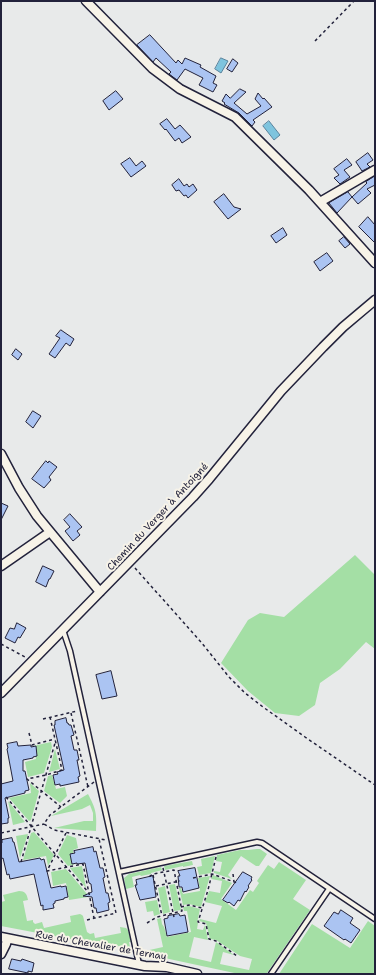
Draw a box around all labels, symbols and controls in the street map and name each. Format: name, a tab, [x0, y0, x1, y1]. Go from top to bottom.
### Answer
street label: Chemin du Verger à Antoigné	[105, 461, 211, 573]
street label: Rue du Chevalier de Ternay	[34, 929, 168, 963]

